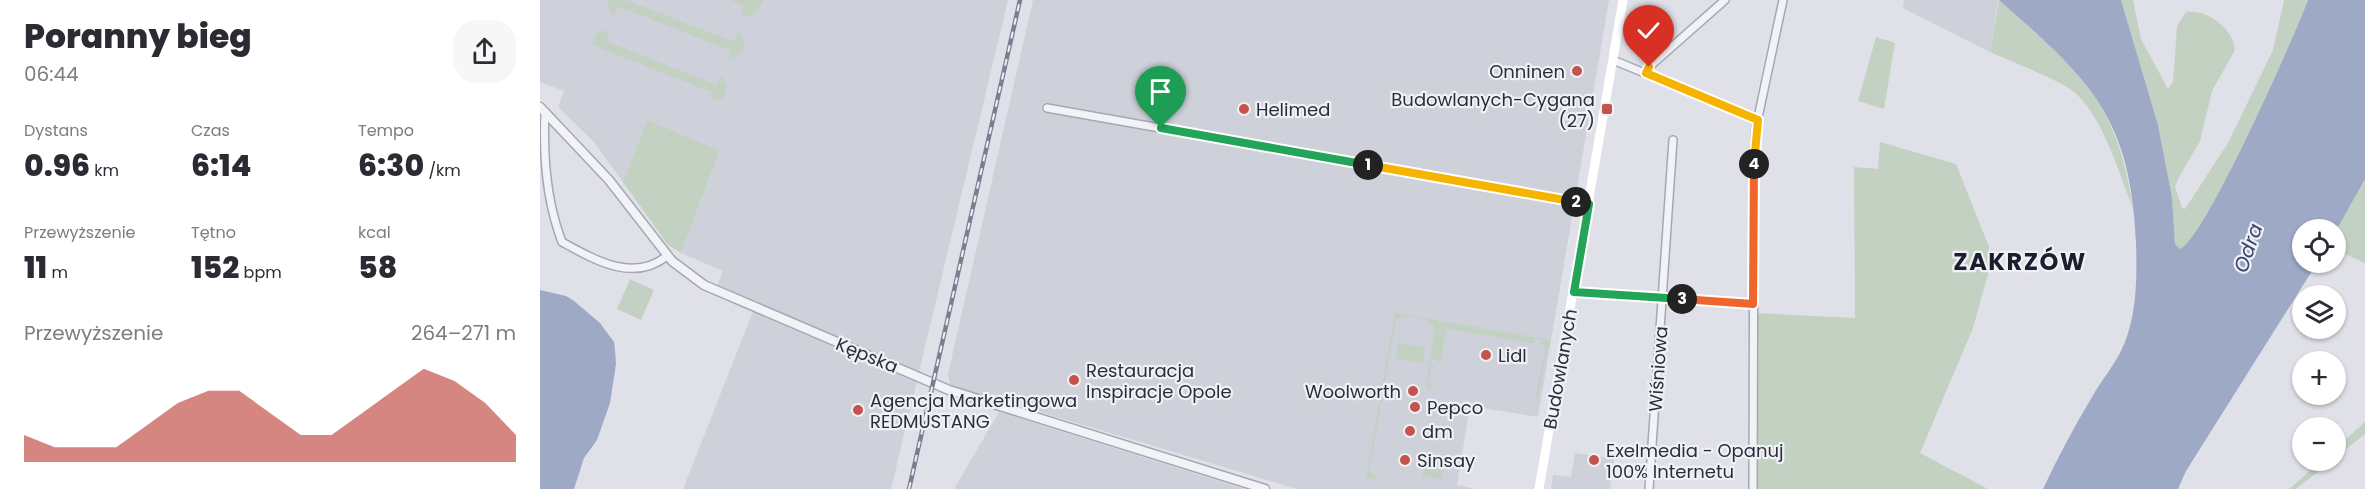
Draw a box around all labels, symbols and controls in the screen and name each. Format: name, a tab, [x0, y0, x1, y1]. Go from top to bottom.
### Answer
pin	[1623, 5, 1674, 67]
text: Poranny bieg	[24, 13, 252, 60]
icon: check	[1632, 14, 1665, 47]
button: share	[453, 20, 516, 83]
place label: Onninen	[1489, 59, 1565, 84]
text: 06:44	[24, 60, 79, 88]
marker: Onninen	[1570, 64, 1584, 78]
pin	[1135, 66, 1186, 128]
icon: arrive	[1144, 75, 1177, 108]
place label: Budowlanych-Cygana (27)	[1391, 87, 1595, 133]
place label: Helimed	[1256, 97, 1330, 122]
marker: Helimed	[1237, 102, 1251, 116]
marker: Budowlanych-Cygana (27)	[1600, 102, 1614, 116]
text: Dystans	[24, 119, 88, 142]
text: Czas	[191, 119, 230, 142]
text: Tempo	[358, 119, 414, 142]
text: 0.96	[24, 144, 90, 187]
text: 6:14	[191, 144, 251, 187]
text: 6:30	[358, 144, 424, 187]
pin: 4	[1739, 149, 1769, 179]
pin: 1	[1353, 150, 1383, 180]
text: 4	[1749, 152, 1759, 175]
text: 1	[1365, 153, 1371, 176]
text: km	[90, 159, 119, 182]
text: /km	[424, 159, 461, 182]
pin: 2	[1561, 187, 1591, 217]
text: 2	[1571, 190, 1581, 213]
map controls	[2292, 219, 2346, 471]
button: locate	[2292, 219, 2346, 273]
water label: Odra	[2227, 220, 2269, 276]
text: Przewyższenie	[24, 221, 136, 244]
text: Tętno	[191, 221, 236, 244]
text: kcal	[358, 221, 391, 244]
district label: ZAKRZÓW	[1953, 245, 2087, 278]
text: 11	[24, 246, 47, 289]
text: 152	[191, 246, 239, 289]
text: 58	[358, 246, 397, 289]
text: m	[47, 261, 68, 284]
text: bpm	[239, 261, 282, 284]
pin: 3	[1667, 284, 1697, 314]
button: layers	[2292, 285, 2346, 339]
text: 3	[1677, 287, 1687, 310]
street label: Budowlanych	[1537, 307, 1583, 431]
text: Przewyższenie	[24, 319, 163, 347]
text: 264–271 m	[411, 319, 516, 347]
street label: Wiśniowa	[1643, 325, 1673, 413]
street label: Kępska	[832, 331, 902, 379]
place label: Lidl	[1498, 343, 1527, 368]
marker: Lidl	[1479, 348, 1493, 362]
button: +	[2292, 351, 2346, 405]
place label: Restauracja Inspiracje Opole	[1086, 358, 1232, 404]
marker: Restauracja Inspiracje Opole	[1067, 373, 1081, 387]
place label: Woolworth	[1305, 379, 1401, 404]
marker: Woolworth	[1406, 384, 1420, 398]
place label: Agencja Marketingowa REDMUSTANG	[870, 388, 1077, 434]
place label: Pepco	[1427, 395, 1483, 420]
marker: Pepco	[1408, 400, 1422, 414]
marker: Agencja Marketingowa REDMUSTANG	[851, 403, 865, 417]
button: −	[2292, 417, 2346, 471]
place label: dm	[1422, 419, 1453, 444]
marker: dm	[1403, 424, 1417, 438]
place label: Exelmedia - Opanuj 100% Internetu	[1606, 438, 1783, 484]
place label: Sinsay	[1417, 448, 1475, 473]
marker: Sinsay	[1398, 453, 1412, 467]
marker: Exelmedia - Opanuj 100% Internetu	[1587, 453, 1601, 467]

